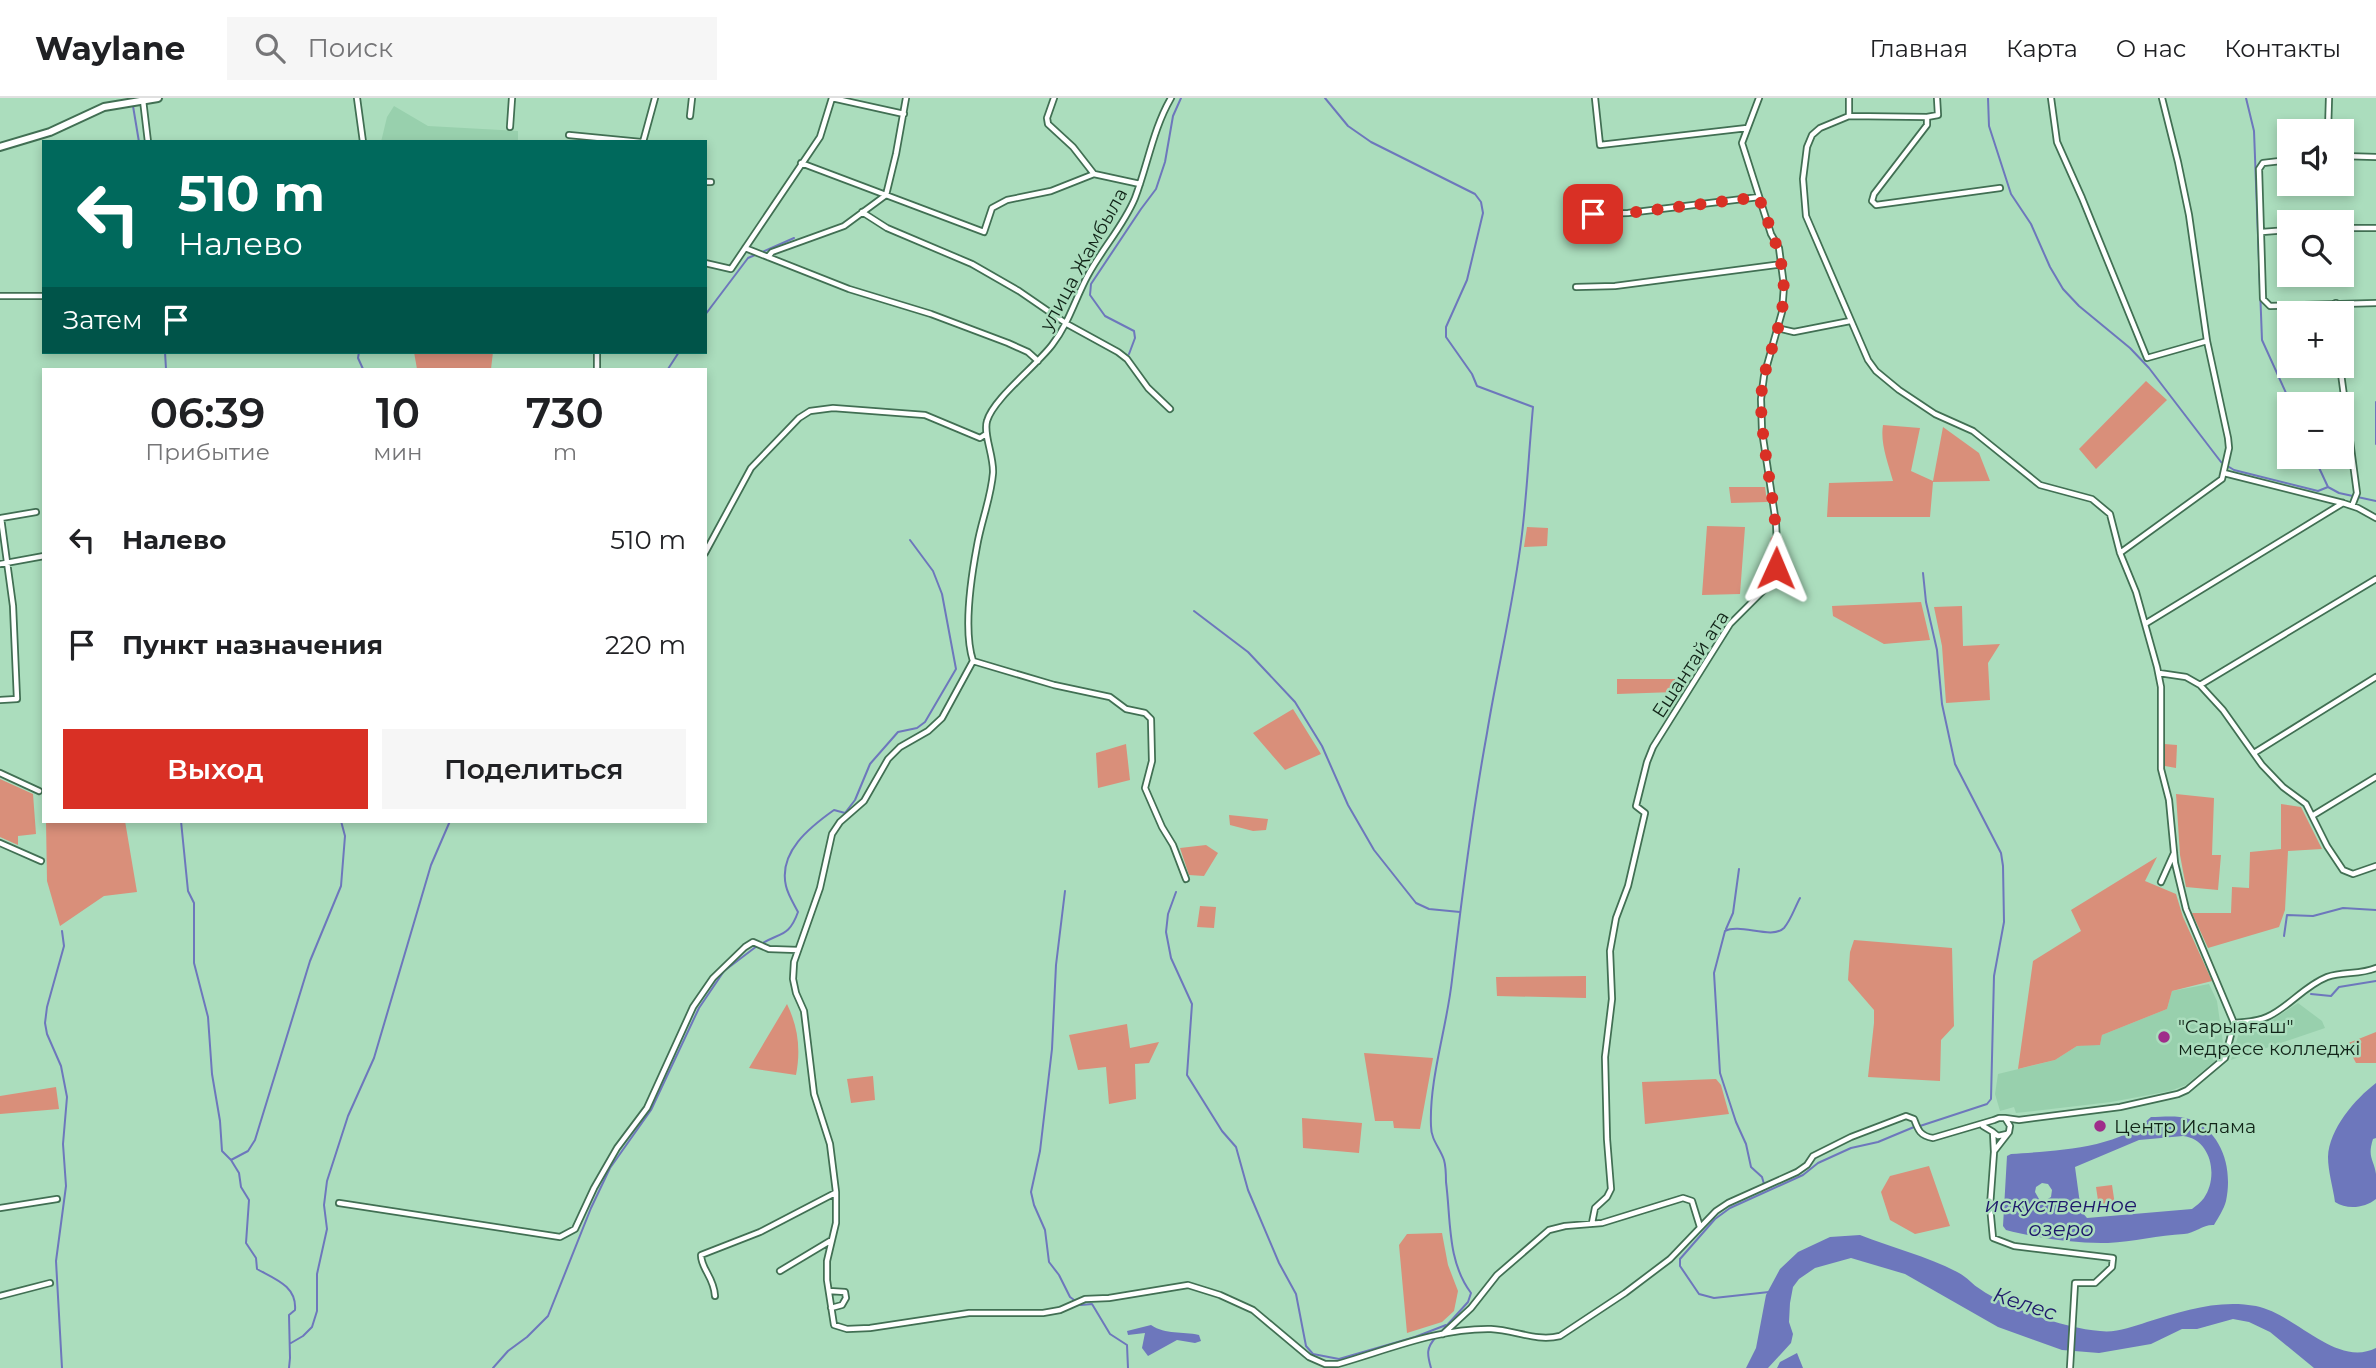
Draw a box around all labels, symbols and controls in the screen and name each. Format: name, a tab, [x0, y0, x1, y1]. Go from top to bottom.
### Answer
search box	[227, 17, 717, 80]
text: Waylane	[35, 28, 185, 68]
icon: search	[251, 29, 289, 67]
text: Поиск	[307, 32, 393, 64]
text: Главная	[1870, 34, 1968, 63]
text: Карта	[2006, 34, 2078, 63]
text: О нас	[2116, 34, 2186, 63]
text: Контакты	[2224, 34, 2341, 63]
map controls	[2277, 119, 2354, 469]
button: sound	[2277, 119, 2354, 196]
text: 510 m	[178, 164, 325, 223]
icon: left	[63, 168, 154, 259]
street label: улица Жамбыла	[1034, 184, 1132, 336]
pin	[1563, 184, 1623, 244]
icon: arrive	[1574, 195, 1612, 233]
button: search	[2277, 210, 2354, 287]
text: Налево	[178, 224, 303, 263]
icon: arrive	[157, 301, 195, 339]
button: +	[2277, 301, 2354, 378]
text: Затем	[63, 304, 143, 336]
text: 06:39	[150, 387, 265, 439]
text: 10	[376, 387, 420, 439]
text: 730	[526, 387, 604, 439]
button: −	[2277, 392, 2354, 469]
text: Прибытие	[145, 438, 270, 466]
text: мин	[373, 438, 423, 466]
text: m	[553, 438, 577, 466]
icon: left	[63, 521, 101, 559]
text: Налево	[122, 524, 226, 556]
text: 510 m	[610, 524, 686, 556]
position arrow	[1739, 531, 1813, 605]
street label: Ешантай ата	[1647, 606, 1734, 722]
icon: arrive	[63, 626, 101, 664]
text: Пункт назначения	[122, 629, 383, 661]
text: 220 m	[605, 629, 686, 661]
button: Выход	[63, 729, 368, 809]
button: Поделиться	[382, 729, 686, 809]
place label: "Сарыағаш" медресе колледжі	[2178, 1015, 2360, 1060]
marker: "Сарыағаш" медресе колледжі	[2156, 1029, 2172, 1045]
place label: Центр Ислама	[2114, 1115, 2256, 1138]
marker: Центр Ислама	[2092, 1118, 2108, 1134]
water label: искуственное озеро	[1985, 1192, 2137, 1241]
water label: Келес	[1990, 1282, 2060, 1326]

